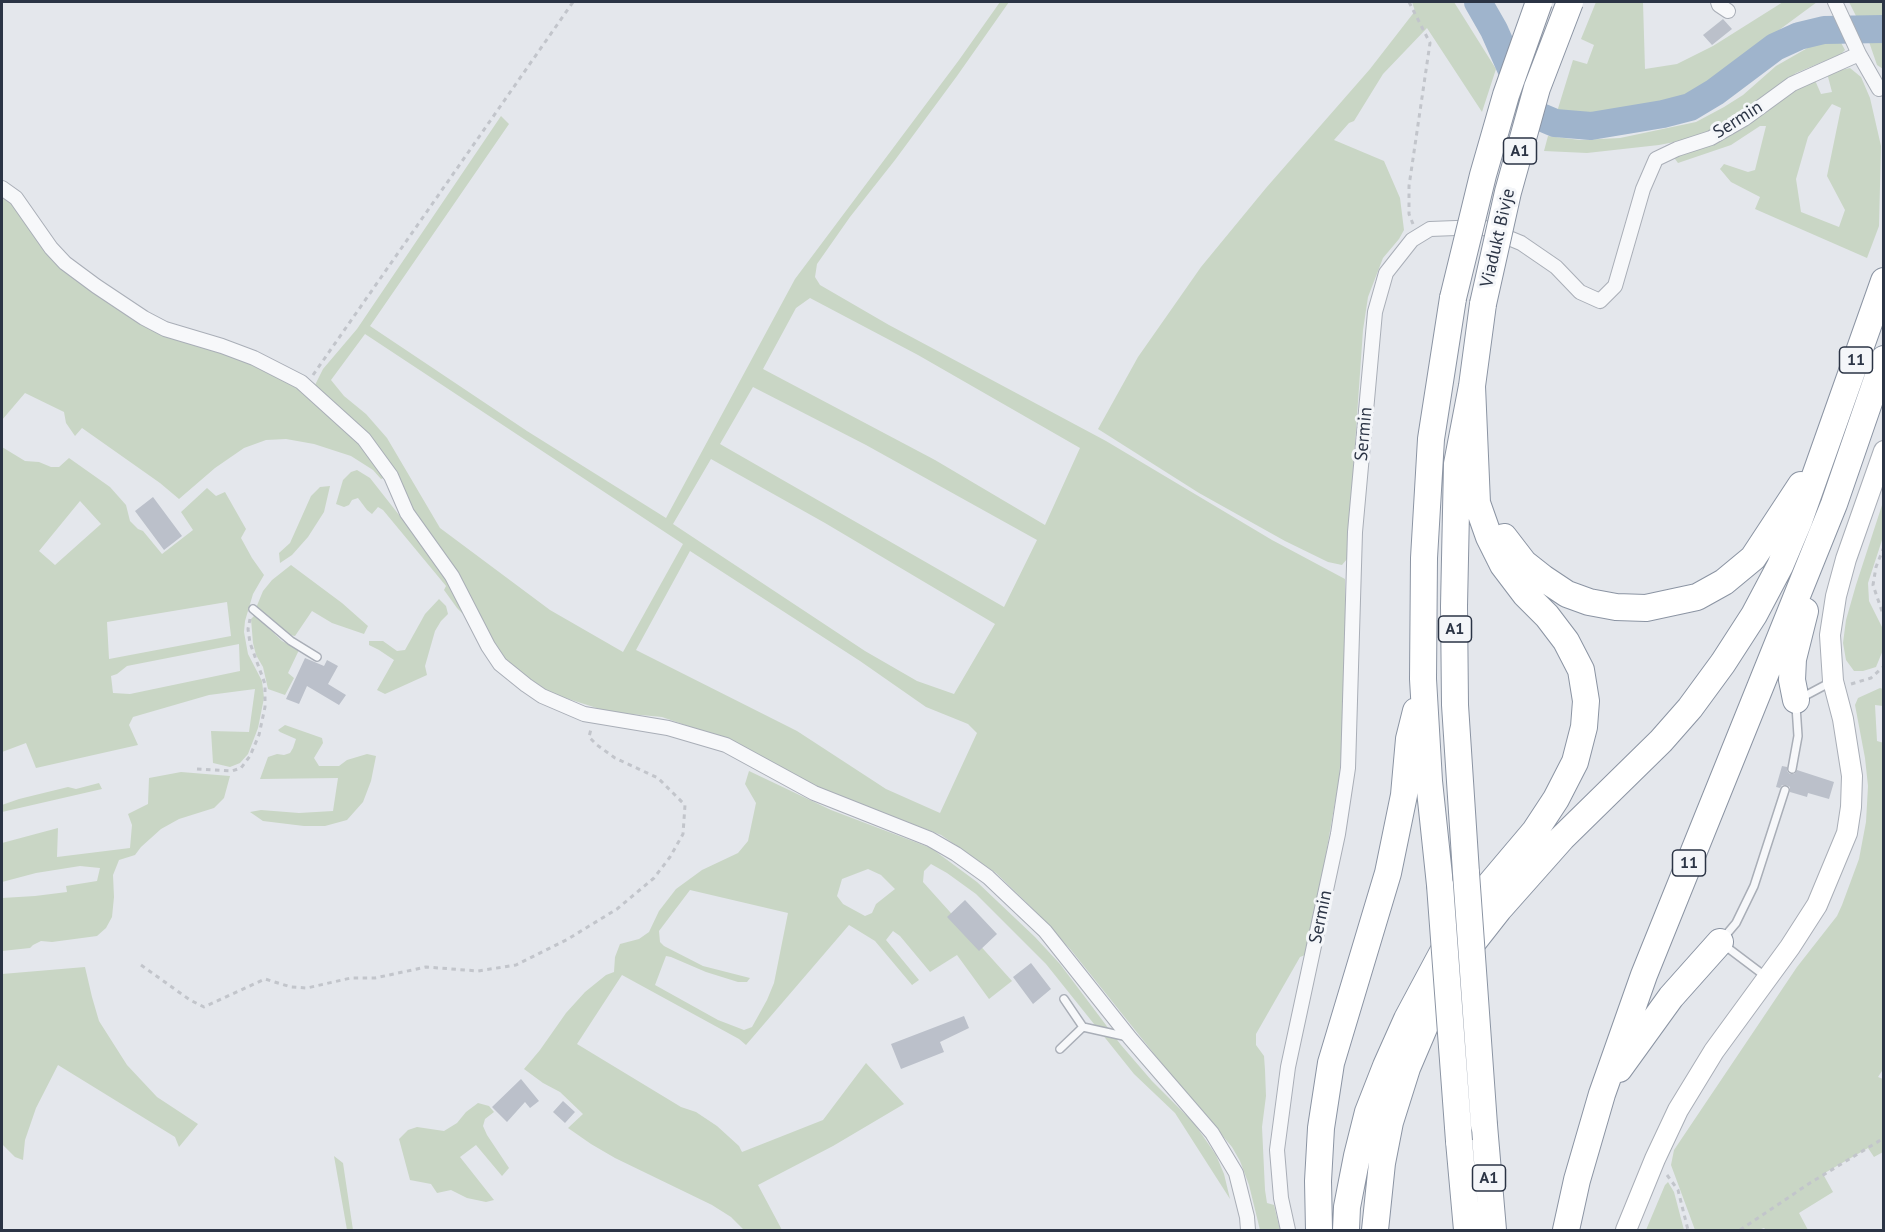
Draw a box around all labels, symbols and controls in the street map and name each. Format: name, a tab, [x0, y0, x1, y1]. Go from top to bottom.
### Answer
street label: Sermin	[1709, 97, 1767, 143]
road number: A1	[1504, 138, 1537, 164]
street label: Viadukt Bivje	[1476, 186, 1520, 290]
road number: 11	[1840, 347, 1872, 373]
street label: Sermin	[1351, 406, 1377, 462]
road number: A1	[1438, 616, 1472, 642]
road number: 11	[1672, 850, 1706, 876]
street label: Sermin	[1305, 888, 1337, 946]
road number: A1	[1472, 1165, 1506, 1191]

